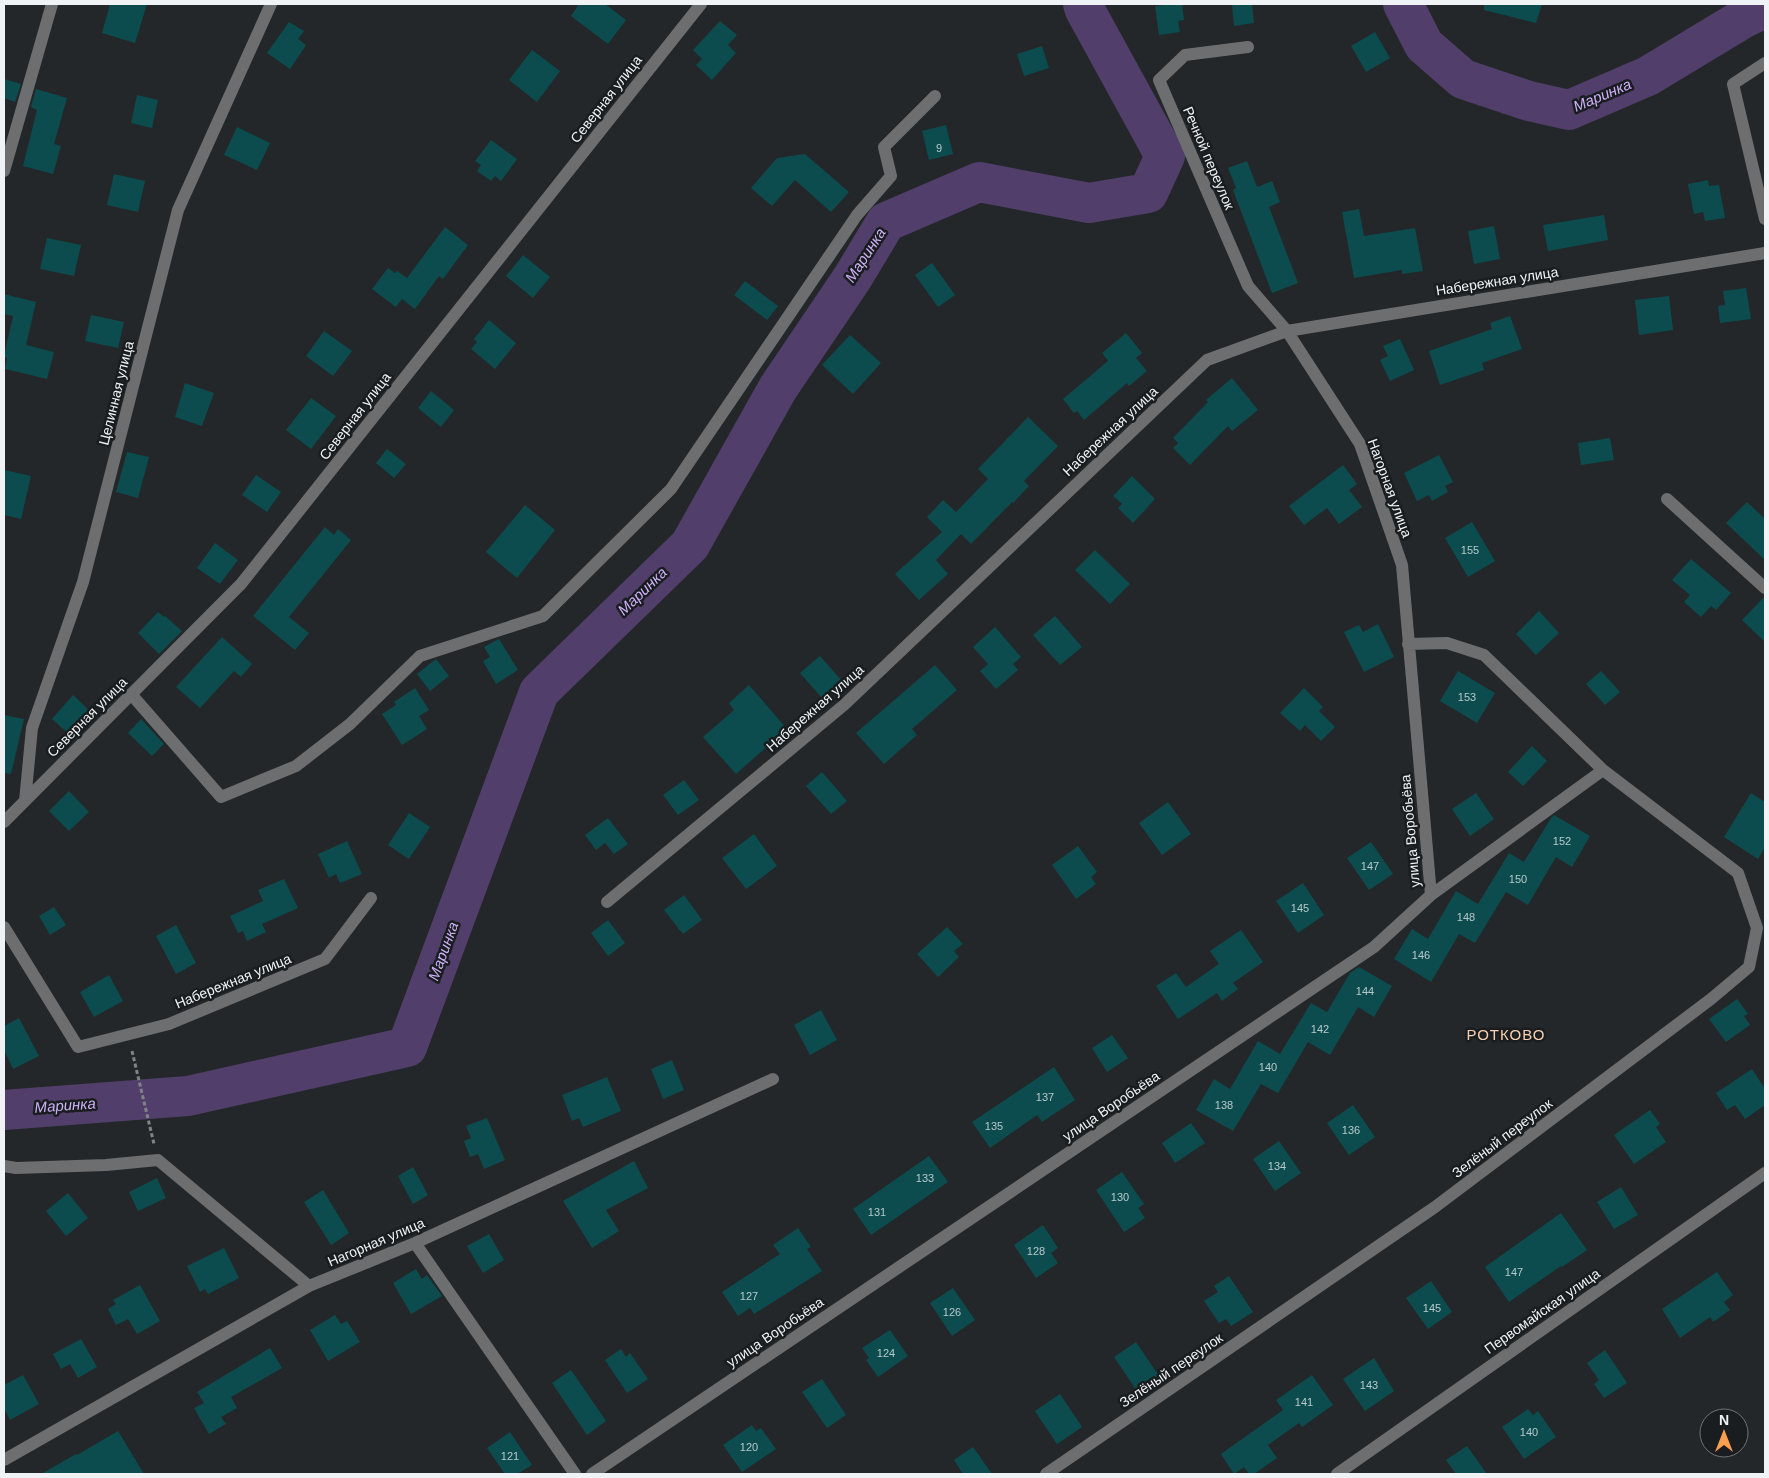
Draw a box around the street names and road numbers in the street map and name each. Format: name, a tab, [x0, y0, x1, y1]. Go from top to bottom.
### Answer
street label: Северная улица	[567, 52, 645, 146]
street label: Речной переулок	[1180, 104, 1238, 213]
street label: Набережная улица	[1435, 263, 1560, 299]
street label: Целинная улица	[95, 339, 137, 447]
street label: Северная улица	[316, 369, 394, 463]
street label: Набережная улица	[1059, 383, 1161, 479]
street label: Нагорная улица	[1365, 437, 1415, 540]
street label: Набережная улица	[763, 661, 867, 755]
street label: Северная улица	[44, 674, 130, 760]
street label: улица Воробьёва	[1397, 774, 1423, 888]
street label: Набережная улица	[173, 950, 294, 1012]
street label: улица Воробьёва	[1060, 1068, 1163, 1144]
street label: Зелёный переулок	[1449, 1095, 1556, 1181]
street label: Нагорная улица	[325, 1214, 427, 1270]
street label: Первомайская улица	[1481, 1265, 1603, 1357]
street label: улица Воробьёва	[724, 1294, 827, 1370]
street label: Зелёный переулок	[1116, 1329, 1226, 1410]

